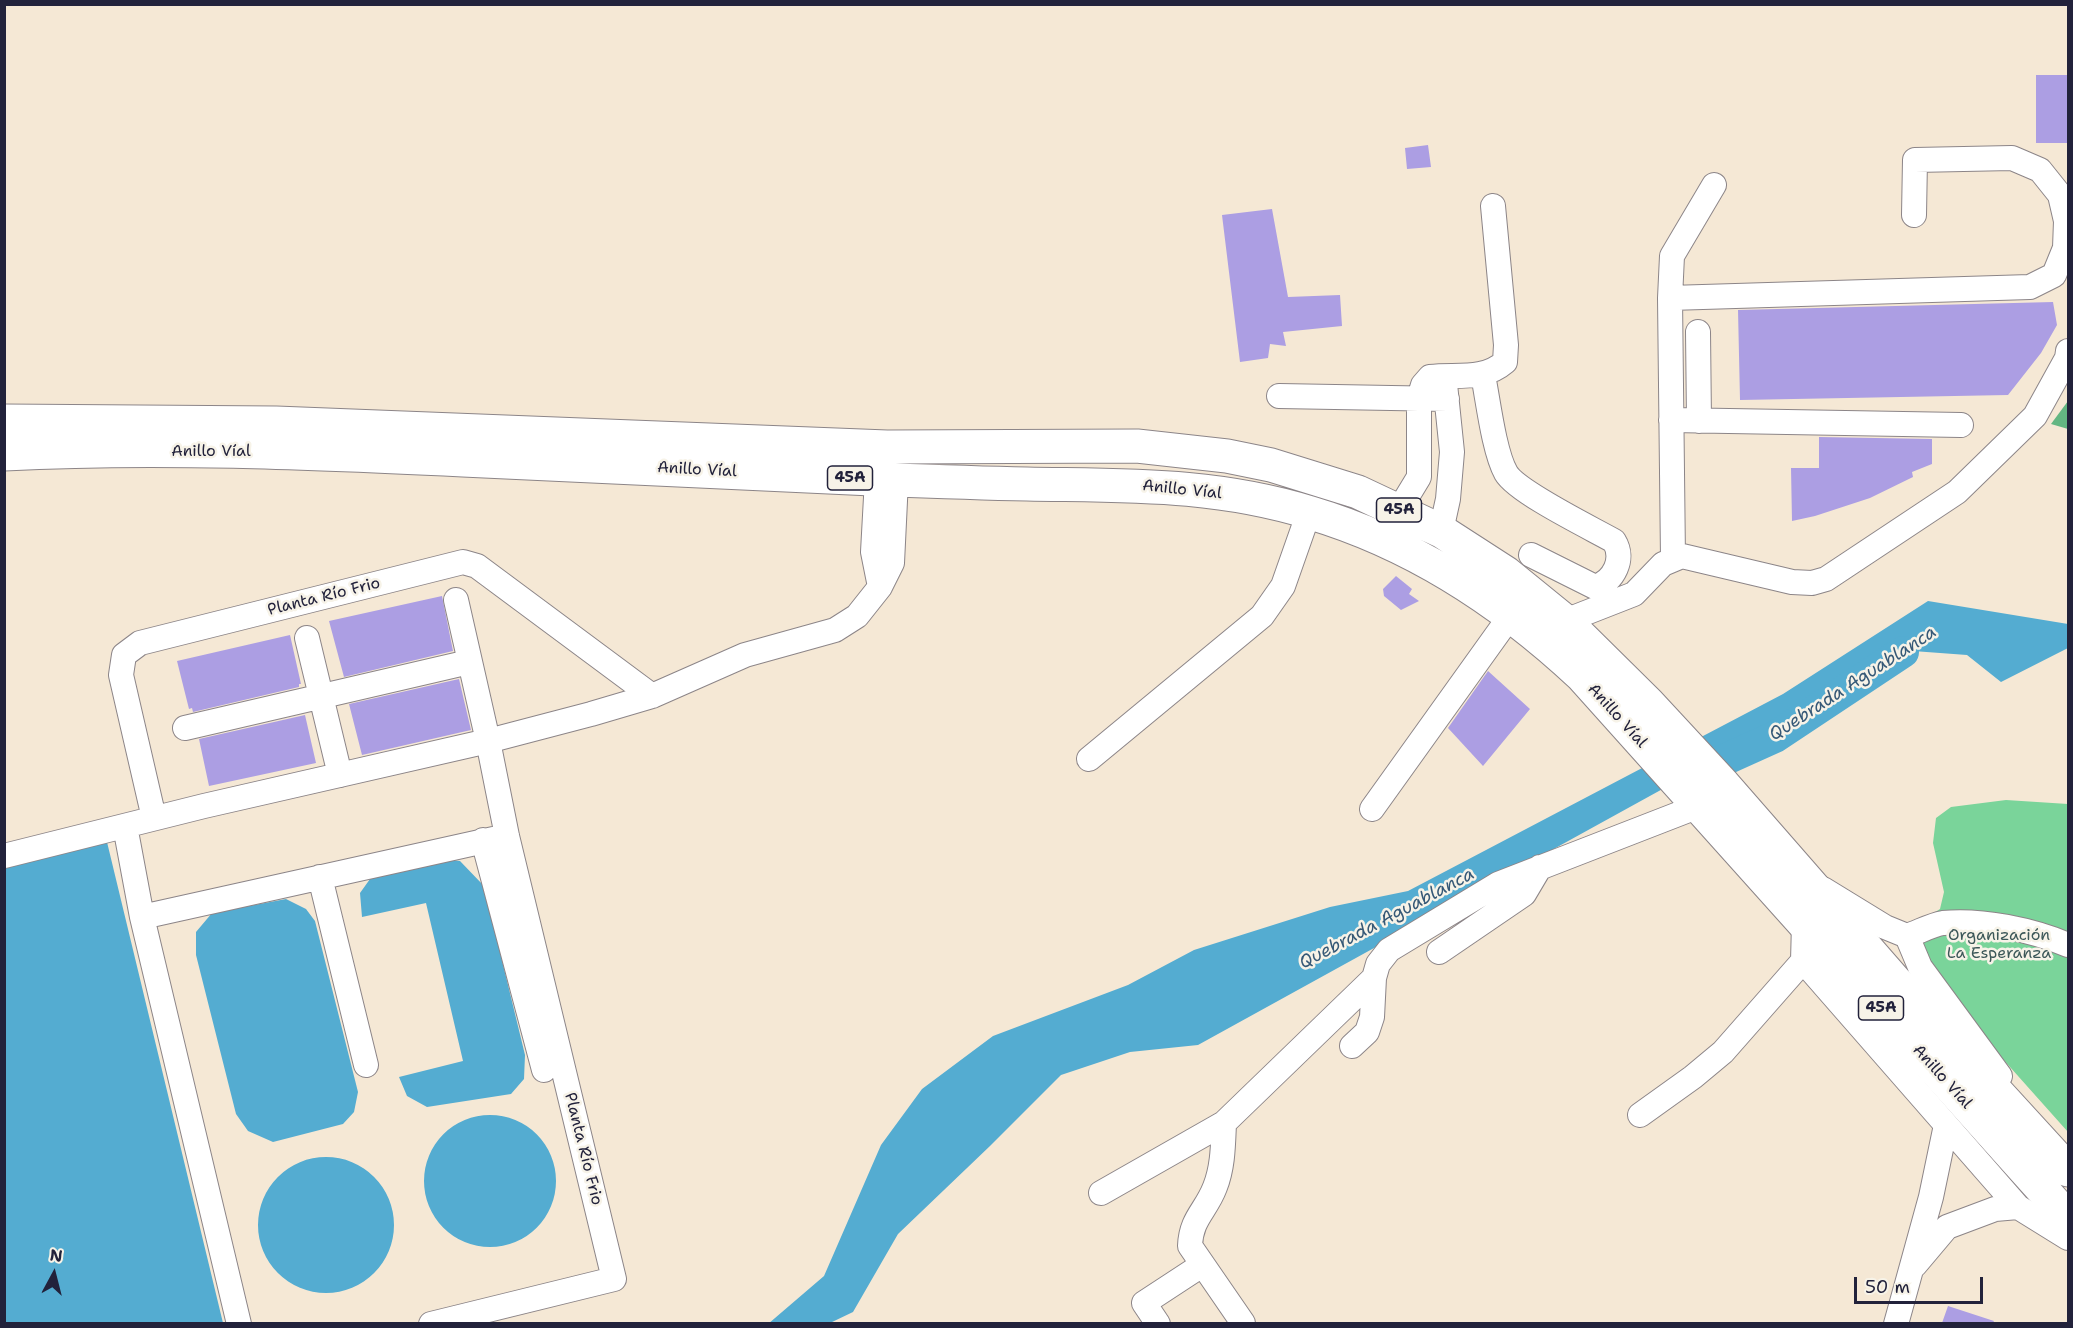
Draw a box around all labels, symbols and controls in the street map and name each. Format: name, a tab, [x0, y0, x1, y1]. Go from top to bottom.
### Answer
street label: Anillo Víal	[171, 442, 251, 462]
street label: Anillo Víal	[657, 458, 737, 482]
road number: 45A	[828, 466, 872, 490]
street label: Anillo Víal	[1141, 476, 1223, 504]
road number: 45A	[1376, 498, 1422, 522]
street label: Planta Río Frio	[266, 574, 382, 620]
water label: Quebrada Aguablanca	[1765, 622, 1941, 746]
street label: Anillo Víal	[1583, 680, 1651, 752]
water label: Quebrada Aguablanca	[1296, 864, 1478, 974]
park label: Organización La Esperanza	[1947, 926, 2051, 964]
road number: 45A	[1858, 996, 1904, 1020]
street label: Anillo Víal	[1908, 1041, 1976, 1113]
street label: Planta Río Frio	[560, 1091, 606, 1207]
north arrow	[24, 1244, 84, 1304]
text: N	[49, 1244, 64, 1267]
scale bar	[1857, 1265, 1986, 1303]
text: 50 m	[1865, 1275, 1910, 1299]

